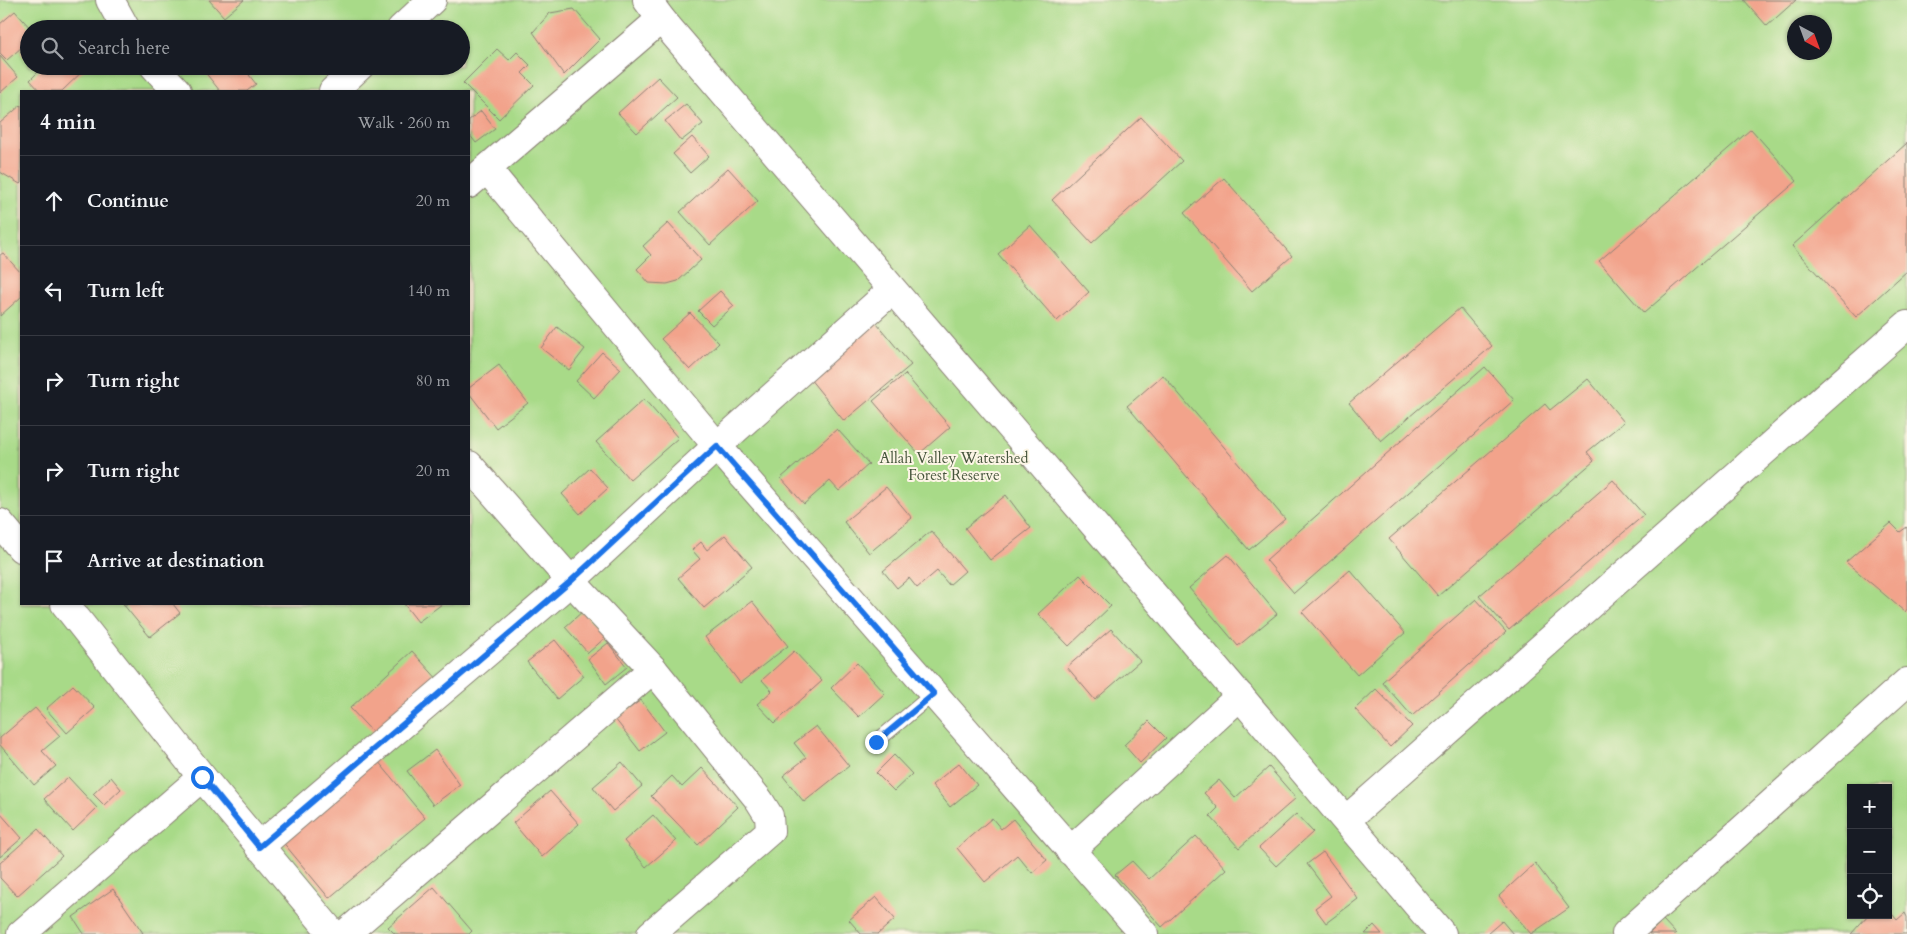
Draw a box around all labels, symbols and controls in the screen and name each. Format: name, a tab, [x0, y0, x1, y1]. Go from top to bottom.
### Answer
north arrow	[1787, 15, 1832, 60]
search box	[20, 20, 470, 75]
icon: search	[38, 34, 66, 62]
text: Search here	[78, 35, 170, 61]
text: 4 min	[40, 108, 96, 137]
text: Walk · 260 m	[358, 112, 450, 134]
icon: ahead	[40, 187, 68, 215]
text: Continue	[87, 188, 169, 214]
text: 20 m	[416, 190, 450, 212]
icon: left	[40, 277, 68, 305]
text: Turn left	[87, 278, 164, 304]
text: 140 m	[408, 280, 450, 302]
icon: right	[40, 367, 68, 395]
text: Turn right	[87, 368, 179, 394]
text: 80 m	[416, 370, 450, 392]
park label: Allah Valley Watershed Forest Reserve	[879, 448, 1029, 485]
icon: right	[40, 457, 68, 485]
text: Turn right	[87, 458, 179, 484]
text: 20 m	[416, 460, 450, 482]
icon: arrive	[40, 547, 68, 575]
text: Arrive at destination	[87, 548, 264, 574]
route end	[865, 731, 888, 754]
route start	[191, 766, 214, 789]
map controls	[1847, 784, 1892, 919]
button: +	[1847, 784, 1892, 829]
button: −	[1847, 829, 1892, 874]
button: locate	[1847, 874, 1892, 919]

